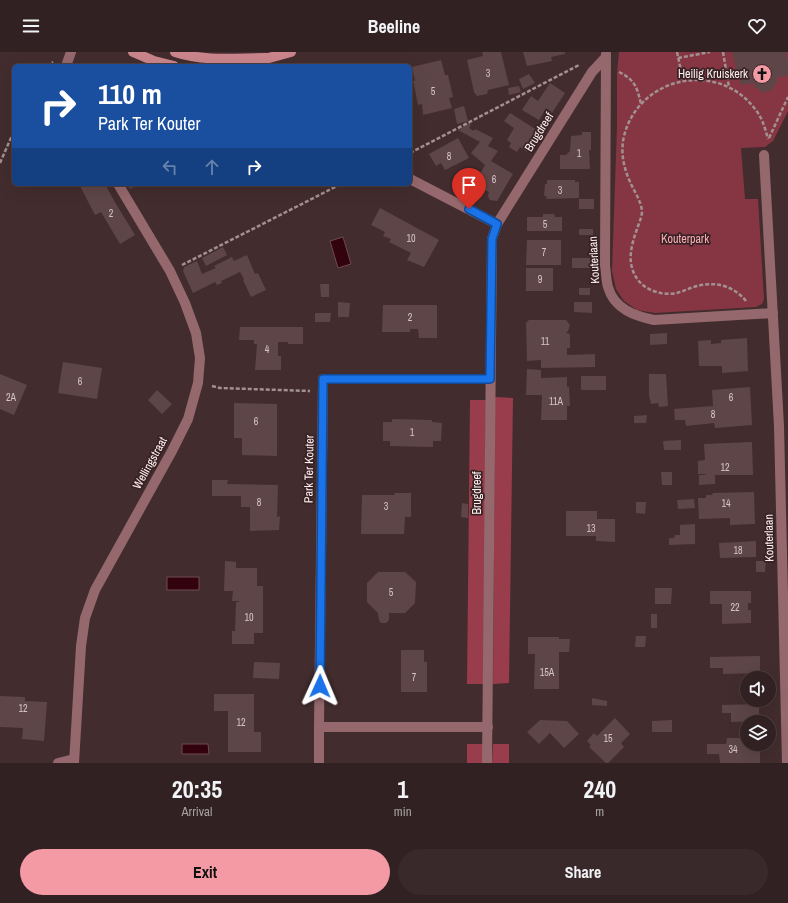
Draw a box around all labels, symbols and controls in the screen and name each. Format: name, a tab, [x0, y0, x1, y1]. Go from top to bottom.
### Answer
text: Beeline	[368, 14, 420, 39]
icon: menu	[20, 15, 42, 37]
icon: heart	[746, 15, 768, 37]
church icon: Heilig Kruiskerk	[751, 63, 773, 85]
place label: Heilig Kruiskerk	[678, 66, 748, 82]
house number: 3	[486, 67, 491, 80]
text: 110 m	[98, 75, 162, 113]
icon: right	[32, 80, 84, 132]
house number: 5	[431, 85, 436, 98]
street label: Brugdreef	[521, 109, 557, 155]
text: Park Ter Kouter	[98, 111, 200, 136]
house number: 1	[577, 147, 582, 160]
house number: 8	[447, 150, 452, 163]
icon: left	[159, 156, 181, 178]
icon: ahead	[201, 156, 223, 178]
icon: right	[243, 156, 265, 178]
pin	[452, 168, 486, 209]
house number: 6	[492, 173, 497, 186]
icon: arrive	[458, 174, 480, 196]
house number: 3	[558, 184, 563, 197]
house number: 2	[109, 207, 114, 220]
house number: 5	[543, 218, 548, 231]
park label: Kouterpark	[661, 231, 709, 247]
house number: 10	[406, 232, 416, 245]
street label: Kouterlaan	[585, 236, 603, 284]
house number: 7	[542, 246, 547, 259]
house number: 9	[538, 273, 543, 286]
house number: 2	[408, 311, 413, 324]
house number: 11	[541, 335, 550, 348]
house number: 4	[265, 343, 270, 356]
house number: 6	[78, 375, 83, 388]
house number: 2A	[6, 391, 17, 404]
house number: 6	[729, 391, 734, 404]
house number: 11A	[549, 395, 564, 408]
house number: 8	[711, 408, 716, 421]
house number: 6	[254, 415, 259, 428]
house number: 1	[410, 426, 415, 439]
street label: Wellingstraat	[129, 434, 171, 492]
street label: Park Ter Kouter	[300, 434, 318, 503]
house number: 12	[720, 461, 730, 474]
street label: Brugdreef	[469, 471, 485, 515]
house number: 8	[257, 496, 262, 509]
house number: 14	[721, 497, 731, 510]
house number: 3	[384, 500, 389, 513]
street label: Kouterlaan	[761, 514, 777, 562]
house number: 13	[586, 522, 596, 535]
house number: 18	[733, 544, 743, 557]
house number: 5	[389, 586, 394, 599]
house number: 22	[730, 601, 740, 614]
house number: 10	[244, 611, 254, 624]
position arrow	[299, 665, 341, 707]
house number: 15A	[540, 666, 555, 679]
house number: 7	[412, 671, 417, 684]
map controls	[740, 671, 776, 751]
button: sound	[740, 671, 776, 707]
house number: 12	[18, 702, 28, 715]
button: layers	[740, 715, 776, 751]
house number: 12	[236, 716, 246, 729]
house number: 15	[603, 732, 613, 745]
house number: 34	[728, 743, 738, 756]
text: 20:35	[172, 773, 222, 805]
text: 1	[397, 773, 408, 805]
text: 240	[583, 773, 616, 805]
text: Arrival	[182, 803, 212, 820]
text: min	[394, 803, 412, 820]
text: m	[595, 803, 604, 820]
button: Exit	[20, 849, 390, 895]
button: Share	[398, 849, 768, 895]

